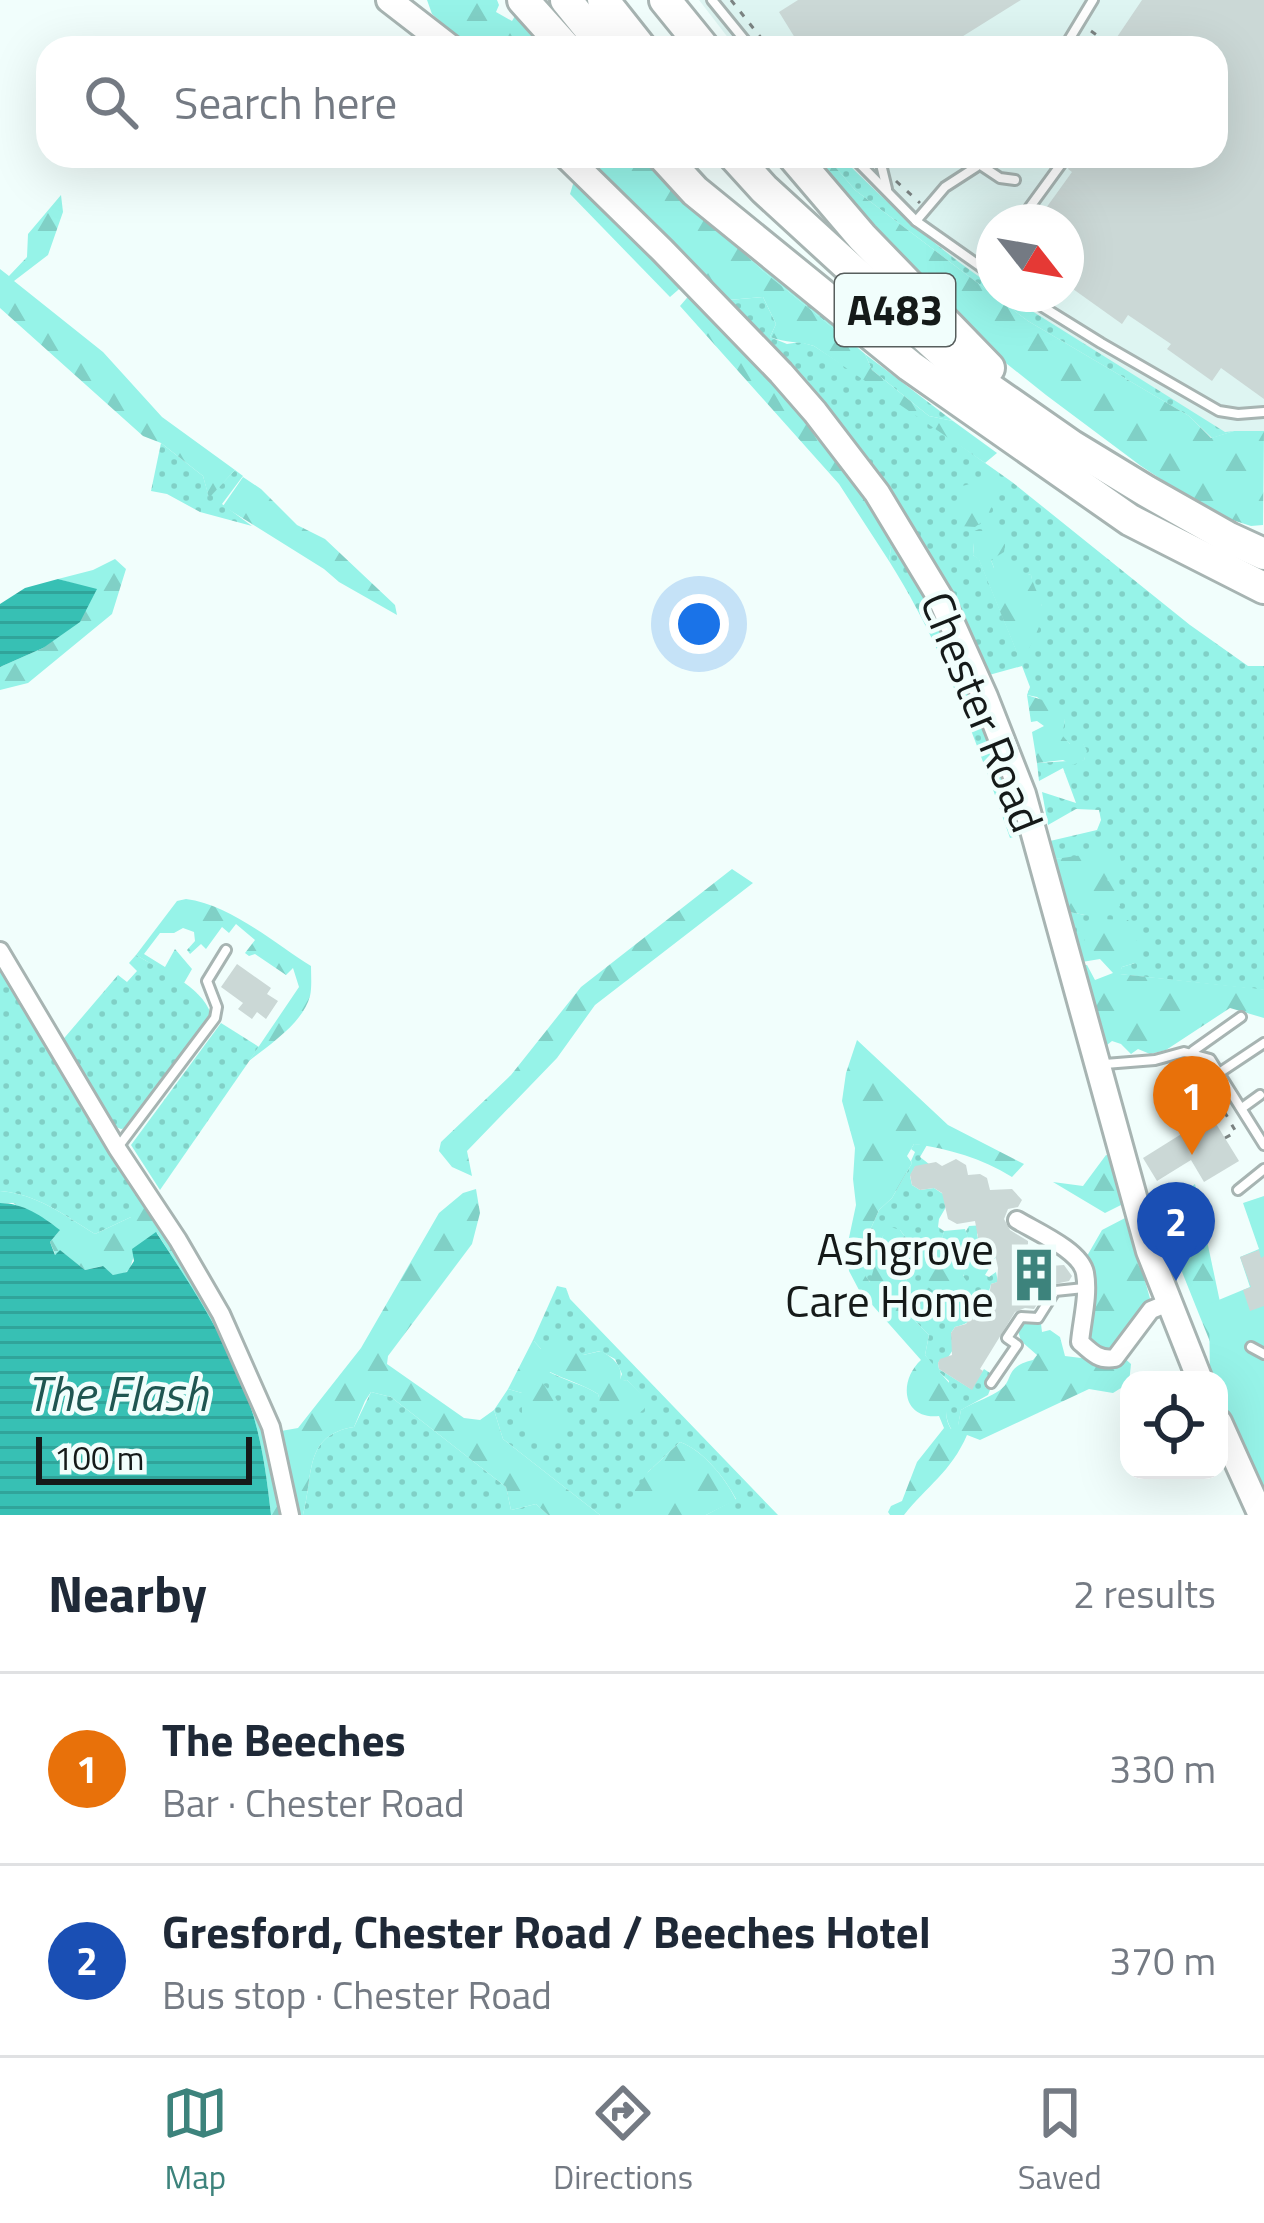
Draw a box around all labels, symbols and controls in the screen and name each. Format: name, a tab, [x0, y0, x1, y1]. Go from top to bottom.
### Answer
search box	[36, 36, 1228, 168]
text: Search here	[174, 68, 397, 136]
icon: search	[78, 69, 144, 135]
north arrow	[976, 204, 1084, 312]
road number: A483	[835, 274, 955, 346]
street label: Chester Road	[904, 581, 1062, 842]
your location	[669, 594, 729, 654]
pin: 1	[1153, 1056, 1231, 1155]
pin: 2	[1137, 1182, 1215, 1281]
place label: Ashgrove Care Home	[785, 1214, 994, 1334]
building icon: Ashgrove Care Home	[1005, 1246, 1063, 1304]
water label: The Flash	[26, 1357, 209, 1430]
map controls	[1120, 1371, 1228, 1479]
button: locate	[1120, 1371, 1228, 1479]
scale bar	[36, 1431, 252, 1484]
text: 100 m	[54, 1433, 144, 1483]
text: Nearby	[48, 1554, 207, 1632]
text: 2 results	[1073, 1564, 1216, 1623]
text: The Beeches	[162, 1705, 406, 1773]
text: 1	[76, 1739, 98, 1798]
text: 330 m	[1109, 1739, 1216, 1798]
text: Bar · Chester Road	[162, 1773, 465, 1832]
text: Gresford, Chester Road / Beeches Hotel	[162, 1897, 931, 1965]
text: 2	[76, 1931, 98, 1990]
text: 370 m	[1109, 1931, 1216, 1990]
text: Bus stop · Chester Road	[162, 1965, 552, 2024]
tab: Map	[162, 2080, 228, 2202]
tab: Directions	[553, 2080, 693, 2202]
tab: Saved	[1018, 2080, 1102, 2202]

